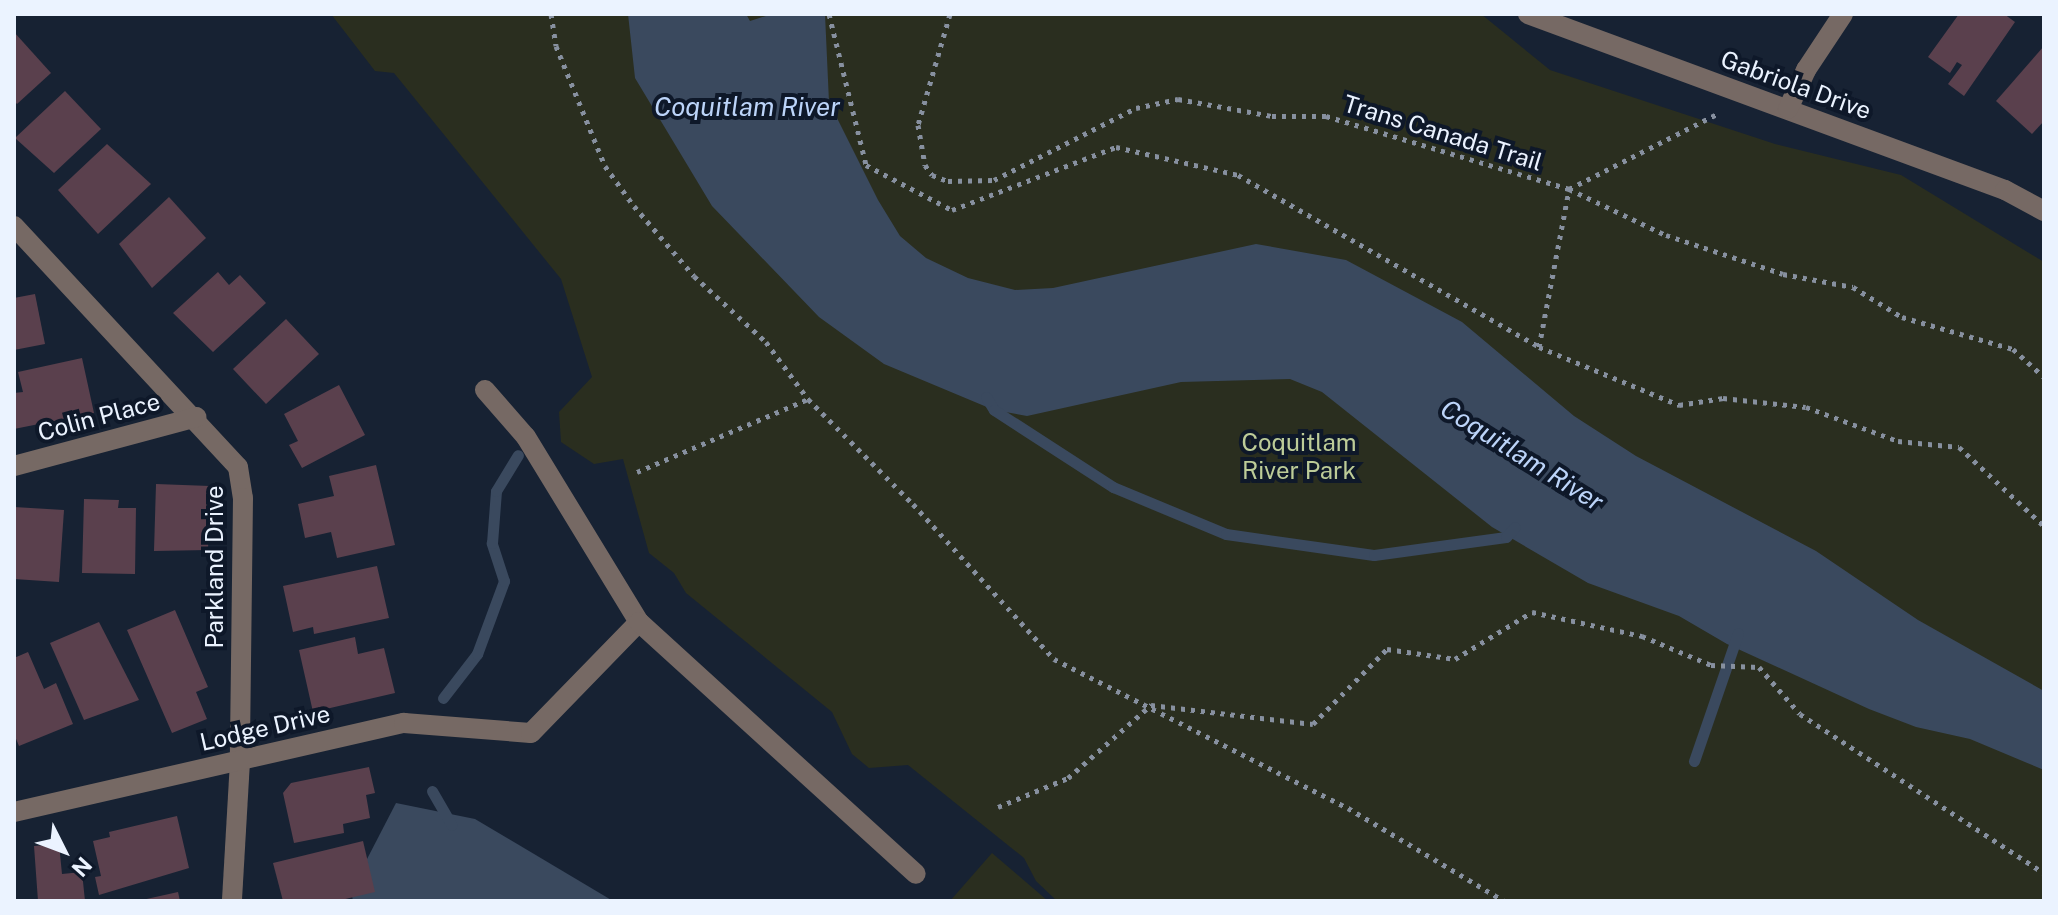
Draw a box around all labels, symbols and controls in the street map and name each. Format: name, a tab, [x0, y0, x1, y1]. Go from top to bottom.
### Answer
street label: Gabriola Drive	[1717, 44, 1875, 126]
street label: Trans Canada Trail	[1340, 89, 1546, 177]
water label: Coquitlam River	[654, 91, 840, 123]
street label: Colin Place	[35, 387, 163, 447]
water label: Coquitlam River	[1435, 392, 1609, 518]
park label: Coquitlam River Park	[1242, 429, 1356, 485]
street label: Parkland Drive	[201, 485, 229, 649]
street label: Lodge Drive	[197, 699, 333, 757]
north arrow	[24, 811, 104, 891]
text: N	[66, 852, 97, 882]

